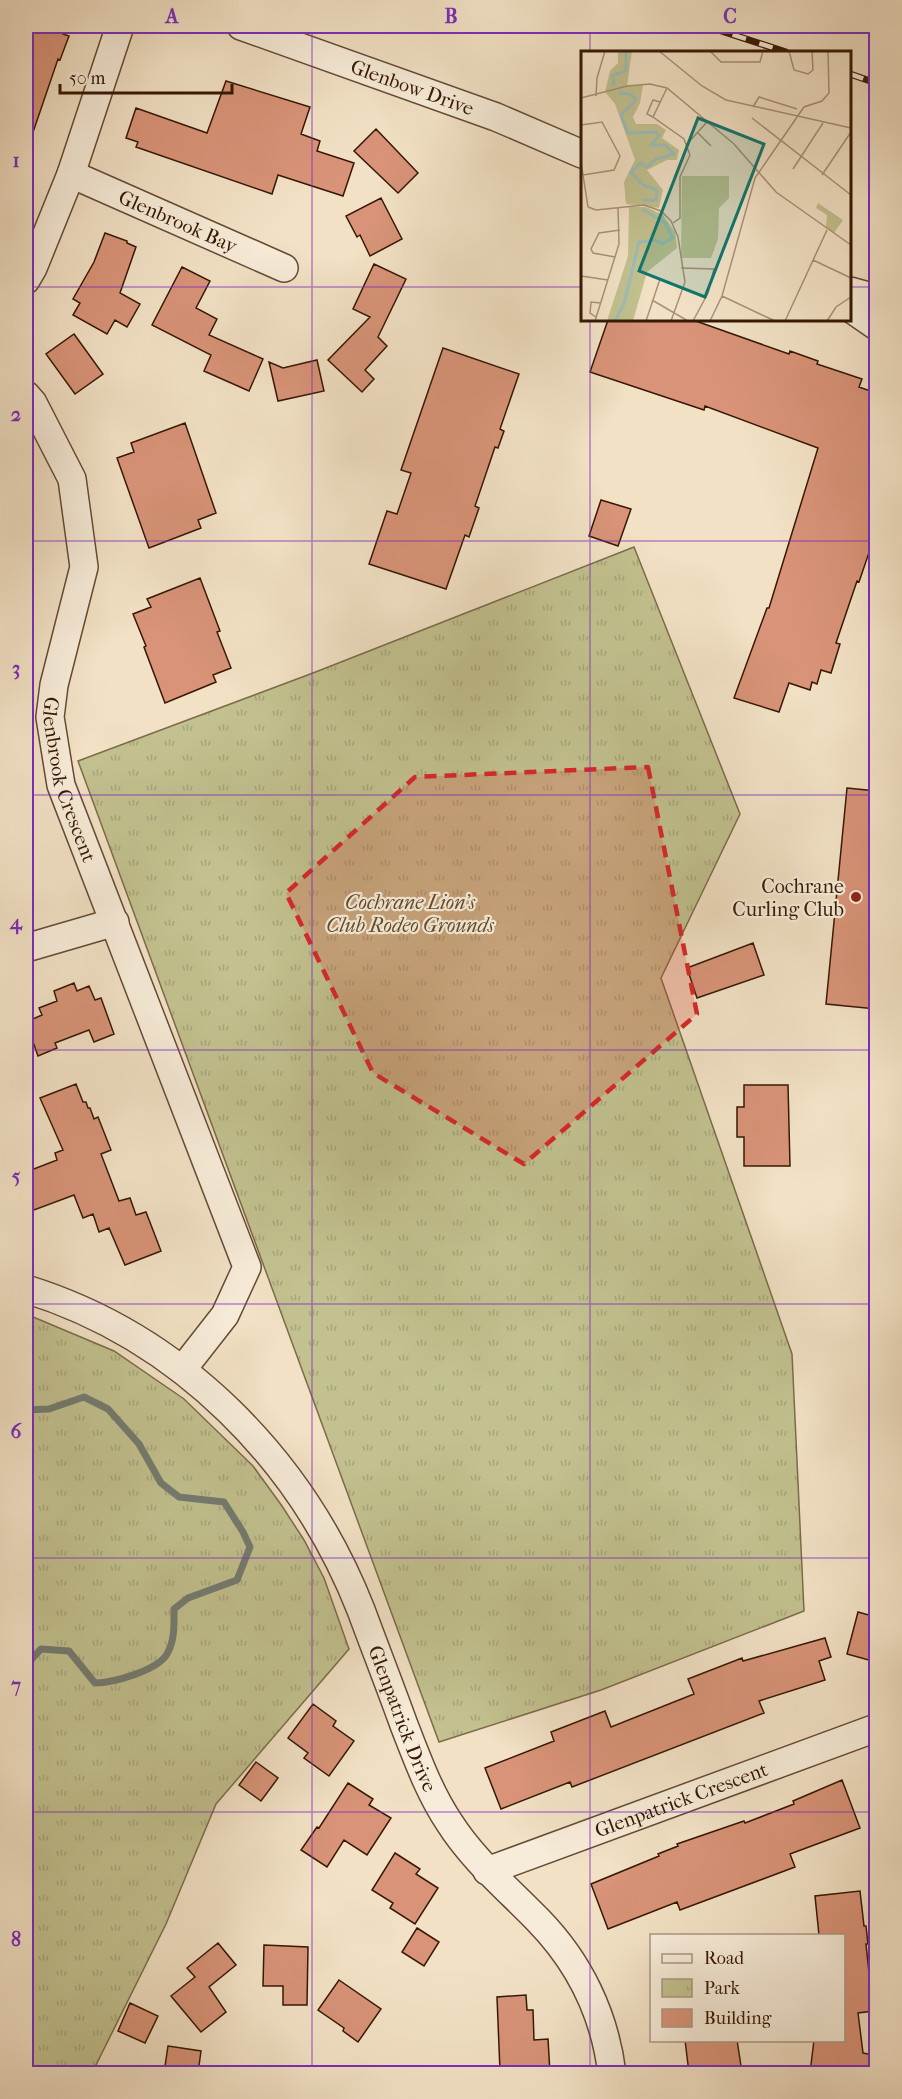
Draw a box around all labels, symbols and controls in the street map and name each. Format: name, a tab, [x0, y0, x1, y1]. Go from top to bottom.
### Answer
text: A	[164, 5, 180, 28]
text: B	[444, 5, 458, 28]
text: C	[723, 5, 737, 28]
inset map	[581, 51, 851, 321]
street label: Glenbow Drive	[348, 55, 477, 120]
scale bar	[60, 57, 232, 95]
text: 50 m	[69, 68, 106, 89]
text: 1	[12, 149, 20, 172]
street label: Glenbrook Bay	[115, 185, 242, 258]
text: 2	[11, 403, 21, 426]
text: 3	[12, 657, 20, 680]
street label: Glenbrook Crescent	[39, 695, 101, 865]
place label: Cochrane Curling Club	[732, 875, 844, 921]
marker: Cochrane Curling Club	[849, 890, 863, 904]
park label: Cochrane Lion's Club Rodeo Grounds	[326, 891, 495, 937]
text: 4	[9, 911, 23, 935]
text: 5	[12, 1165, 21, 1188]
text: 6	[11, 1420, 23, 1443]
street label: Glenpatrick Drive	[364, 1642, 442, 1796]
text: 7	[10, 1674, 21, 1697]
street label: Glenpatrick Crescent	[592, 1757, 771, 1842]
text: 8	[11, 1928, 21, 1951]
legend	[650, 1934, 845, 2042]
text: Road	[704, 1948, 744, 1969]
text: Park	[704, 1978, 741, 1999]
text: Building	[704, 2008, 772, 2029]

